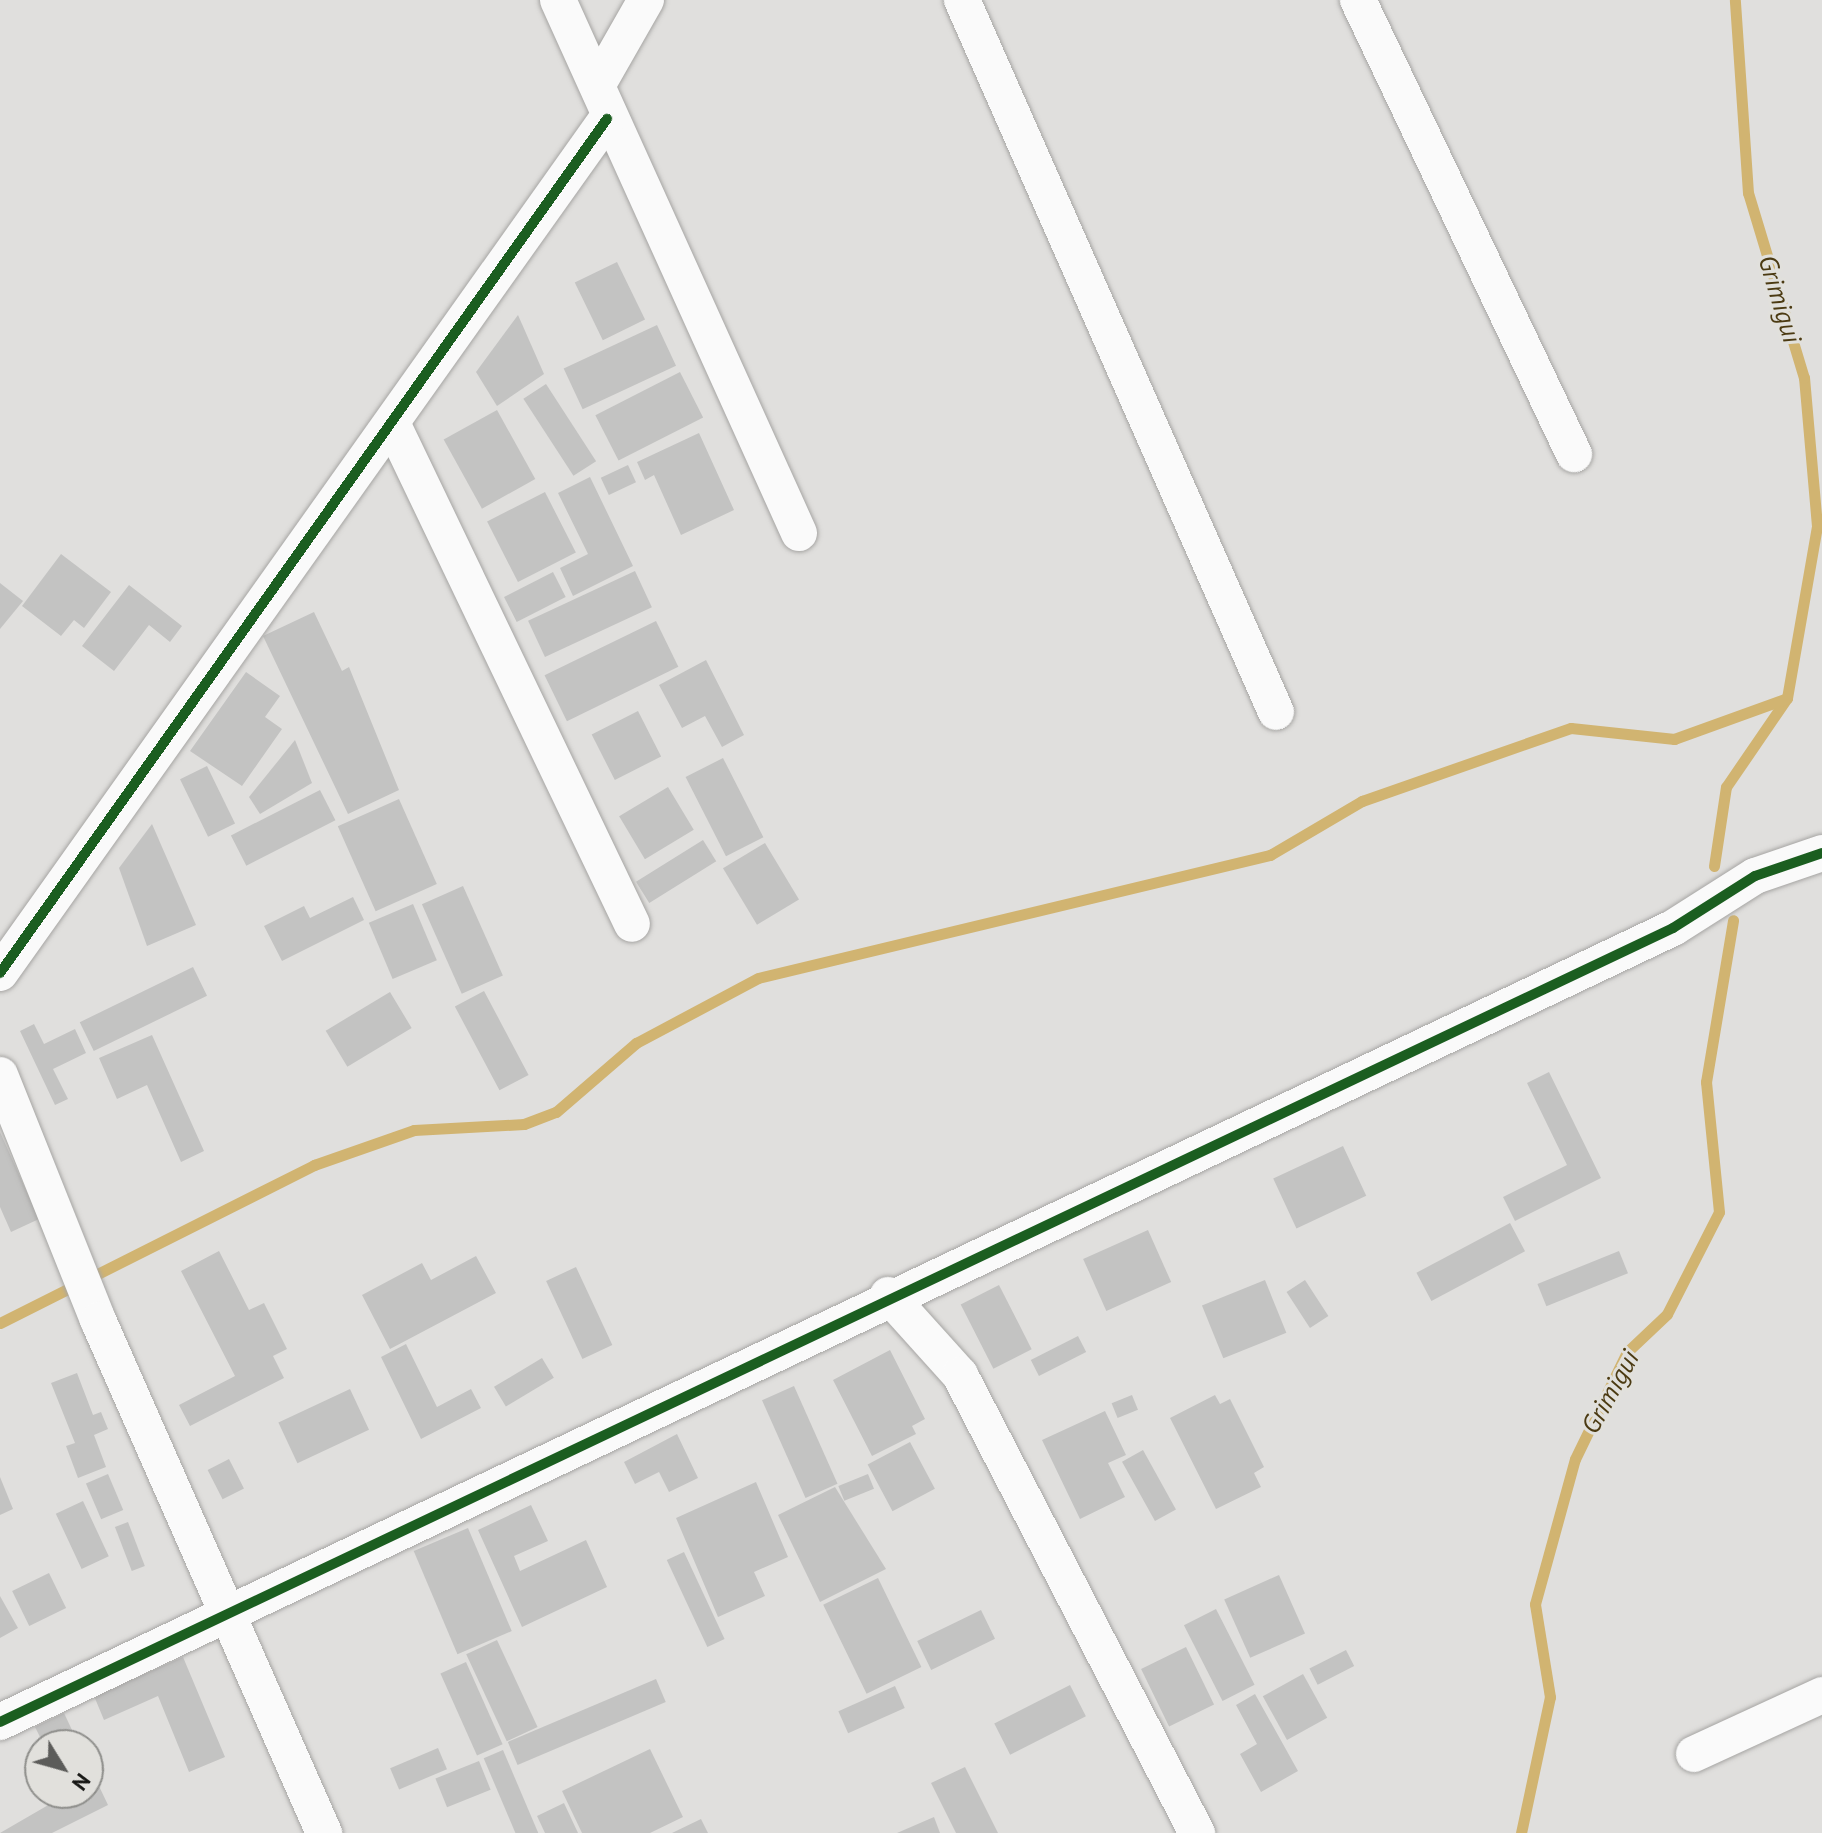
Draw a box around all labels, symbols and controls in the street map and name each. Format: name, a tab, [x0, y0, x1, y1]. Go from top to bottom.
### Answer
water label: Grimigui	[1752, 251, 1808, 347]
water label: Grimigui	[1575, 1345, 1645, 1439]
north arrow	[24, 1729, 104, 1809]
text: N	[66, 1768, 97, 1796]

